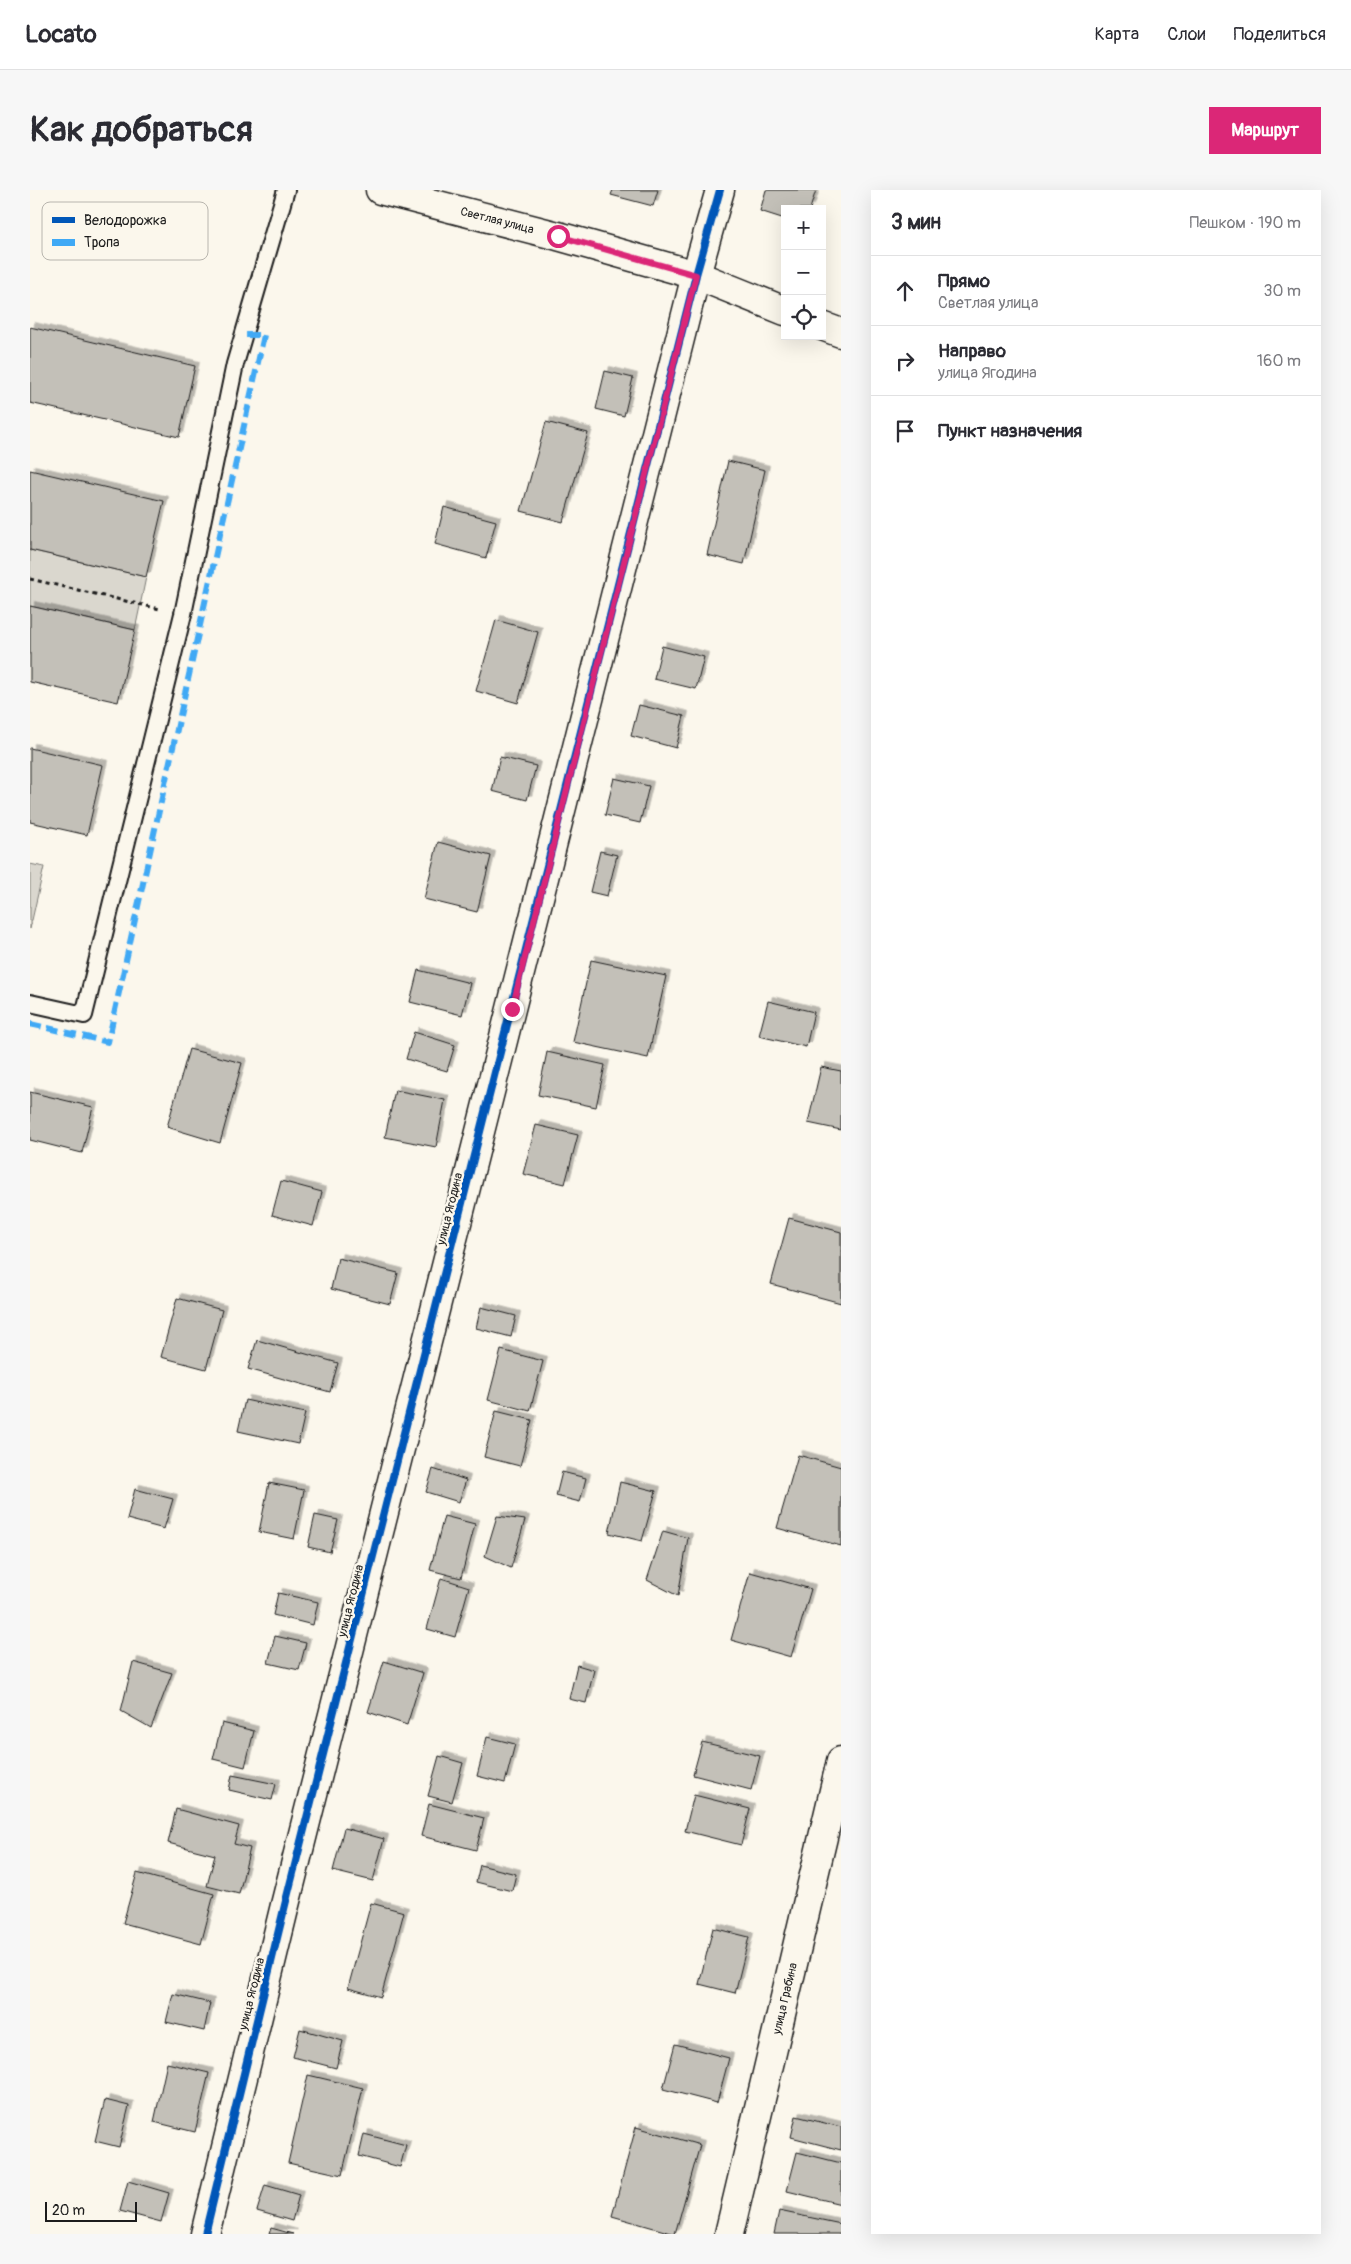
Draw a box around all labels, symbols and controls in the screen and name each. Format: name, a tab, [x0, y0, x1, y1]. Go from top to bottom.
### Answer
text: Locato	[25, 20, 97, 49]
text: Карта	[1095, 23, 1139, 46]
text: Слои	[1167, 23, 1205, 46]
text: Поделиться	[1233, 23, 1326, 46]
button: Маршрут	[1209, 107, 1321, 154]
text: Как добраться	[30, 108, 253, 152]
legend	[42, 202, 208, 260]
street label: Светлая улица	[459, 204, 536, 237]
map controls	[781, 205, 826, 340]
button: +	[781, 205, 826, 250]
text: 3 мин	[891, 209, 941, 236]
text: Велодорожка	[84, 212, 166, 229]
text: Пешком · 190 m	[1190, 213, 1301, 233]
route start	[547, 225, 570, 248]
text: Тропа	[84, 234, 120, 251]
button: −	[781, 250, 826, 295]
text: Прямо	[938, 269, 990, 293]
icon: ahead	[891, 277, 919, 305]
text: 30 m	[1263, 281, 1301, 301]
text: Светлая улица	[938, 293, 1038, 313]
button: locate	[781, 295, 826, 340]
text: Направо	[938, 339, 1006, 363]
icon: right	[891, 347, 919, 375]
text: 160 m	[1257, 351, 1301, 371]
text: улица Ягодина	[938, 363, 1037, 383]
icon: arrive	[891, 417, 919, 445]
text: Пункт назначения	[938, 419, 1082, 443]
route end	[501, 998, 524, 1021]
street label: улица Ягодина	[434, 1171, 466, 1248]
street label: улица Ягодина	[335, 1563, 367, 1640]
street label: улица Ягодина	[236, 1956, 268, 2033]
street label: улица Грабина	[769, 1961, 801, 2037]
scale bar	[45, 2199, 138, 2222]
text: 20 m	[52, 2202, 85, 2219]

